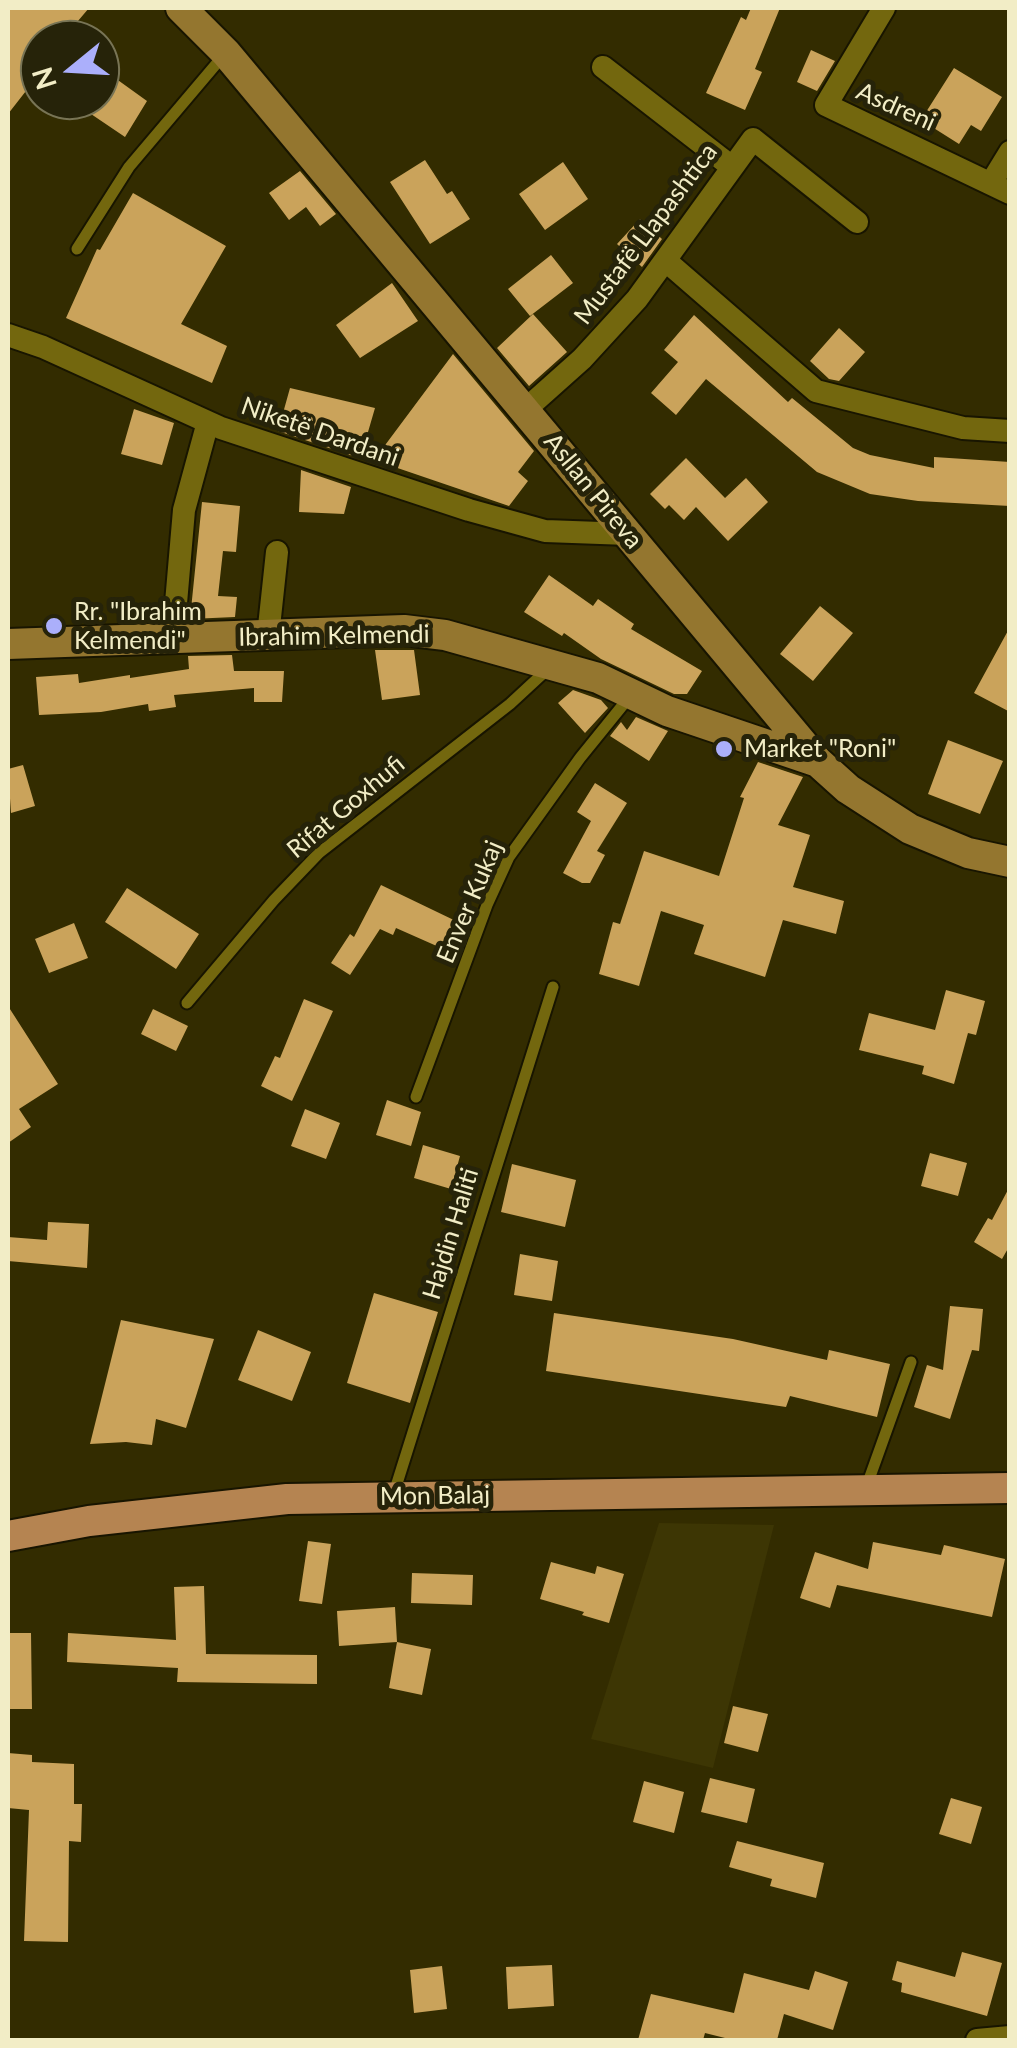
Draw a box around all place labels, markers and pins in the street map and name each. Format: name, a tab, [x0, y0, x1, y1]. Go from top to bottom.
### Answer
place label: Rr. "Ibrahim Kelmendi"	[74, 597, 202, 656]
marker: Rr. "Ibrahim Kelmendi"	[43, 615, 65, 637]
place label: Market "Roni"	[744, 734, 896, 764]
marker: Market "Roni"	[713, 738, 735, 760]

